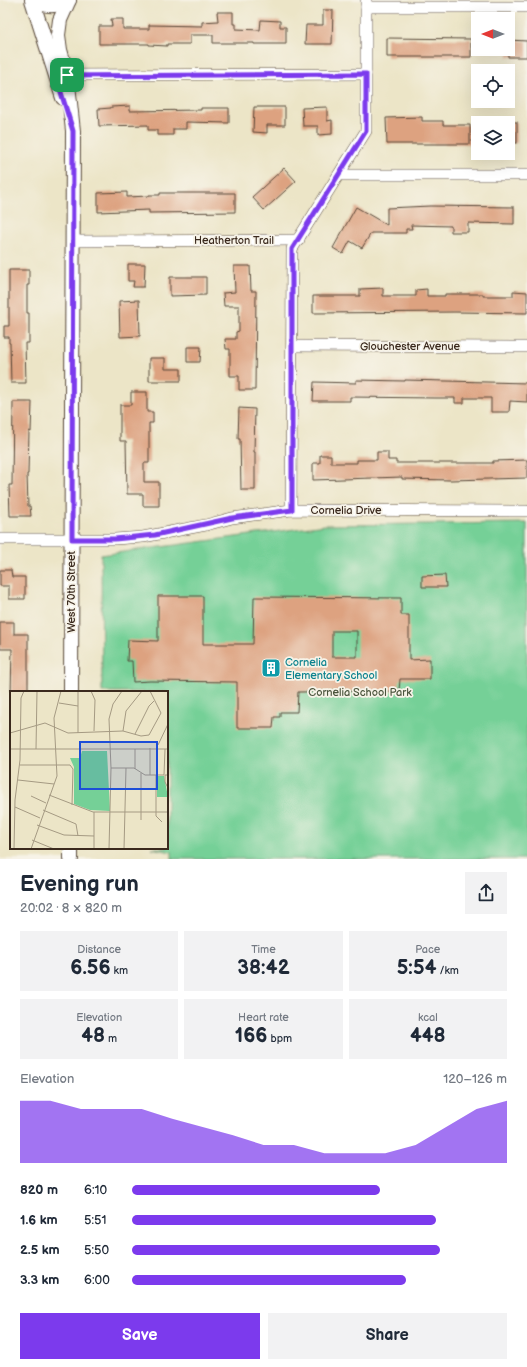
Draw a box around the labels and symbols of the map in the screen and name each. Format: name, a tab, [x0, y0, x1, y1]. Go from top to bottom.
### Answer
north arrow	[471, 12, 515, 56]
pin	[50, 58, 84, 92]
street label: Heatherton Trail	[194, 234, 274, 247]
street label: Glouchester Avenue	[360, 340, 461, 353]
street label: Cornelia Drive	[311, 504, 382, 517]
street label: West 70th Street	[65, 551, 78, 633]
place label: Cornelia Elementary School	[285, 656, 377, 682]
building icon: Cornelia Elementary School	[260, 657, 282, 679]
park label: Cornelia School Park	[308, 686, 412, 699]
inset map	[10, 691, 168, 849]

